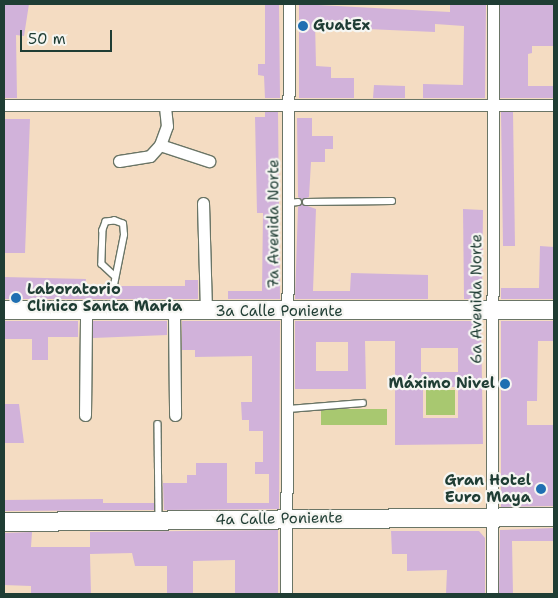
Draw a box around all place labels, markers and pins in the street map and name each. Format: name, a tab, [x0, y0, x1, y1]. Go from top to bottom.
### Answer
place label: GuatEx	[313, 17, 370, 35]
marker: GuatEx	[297, 20, 309, 32]
place label: Laboratorio Clinico Santa Maria	[27, 280, 182, 315]
marker: Laboratorio Clinico Santa Maria	[9, 291, 23, 305]
place label: Máximo Nivel	[389, 375, 495, 393]
marker: Máximo Nivel	[499, 378, 511, 390]
place label: Gran Hotel Euro Maya	[445, 471, 531, 506]
marker: Gran Hotel Euro Maya	[535, 483, 547, 495]

